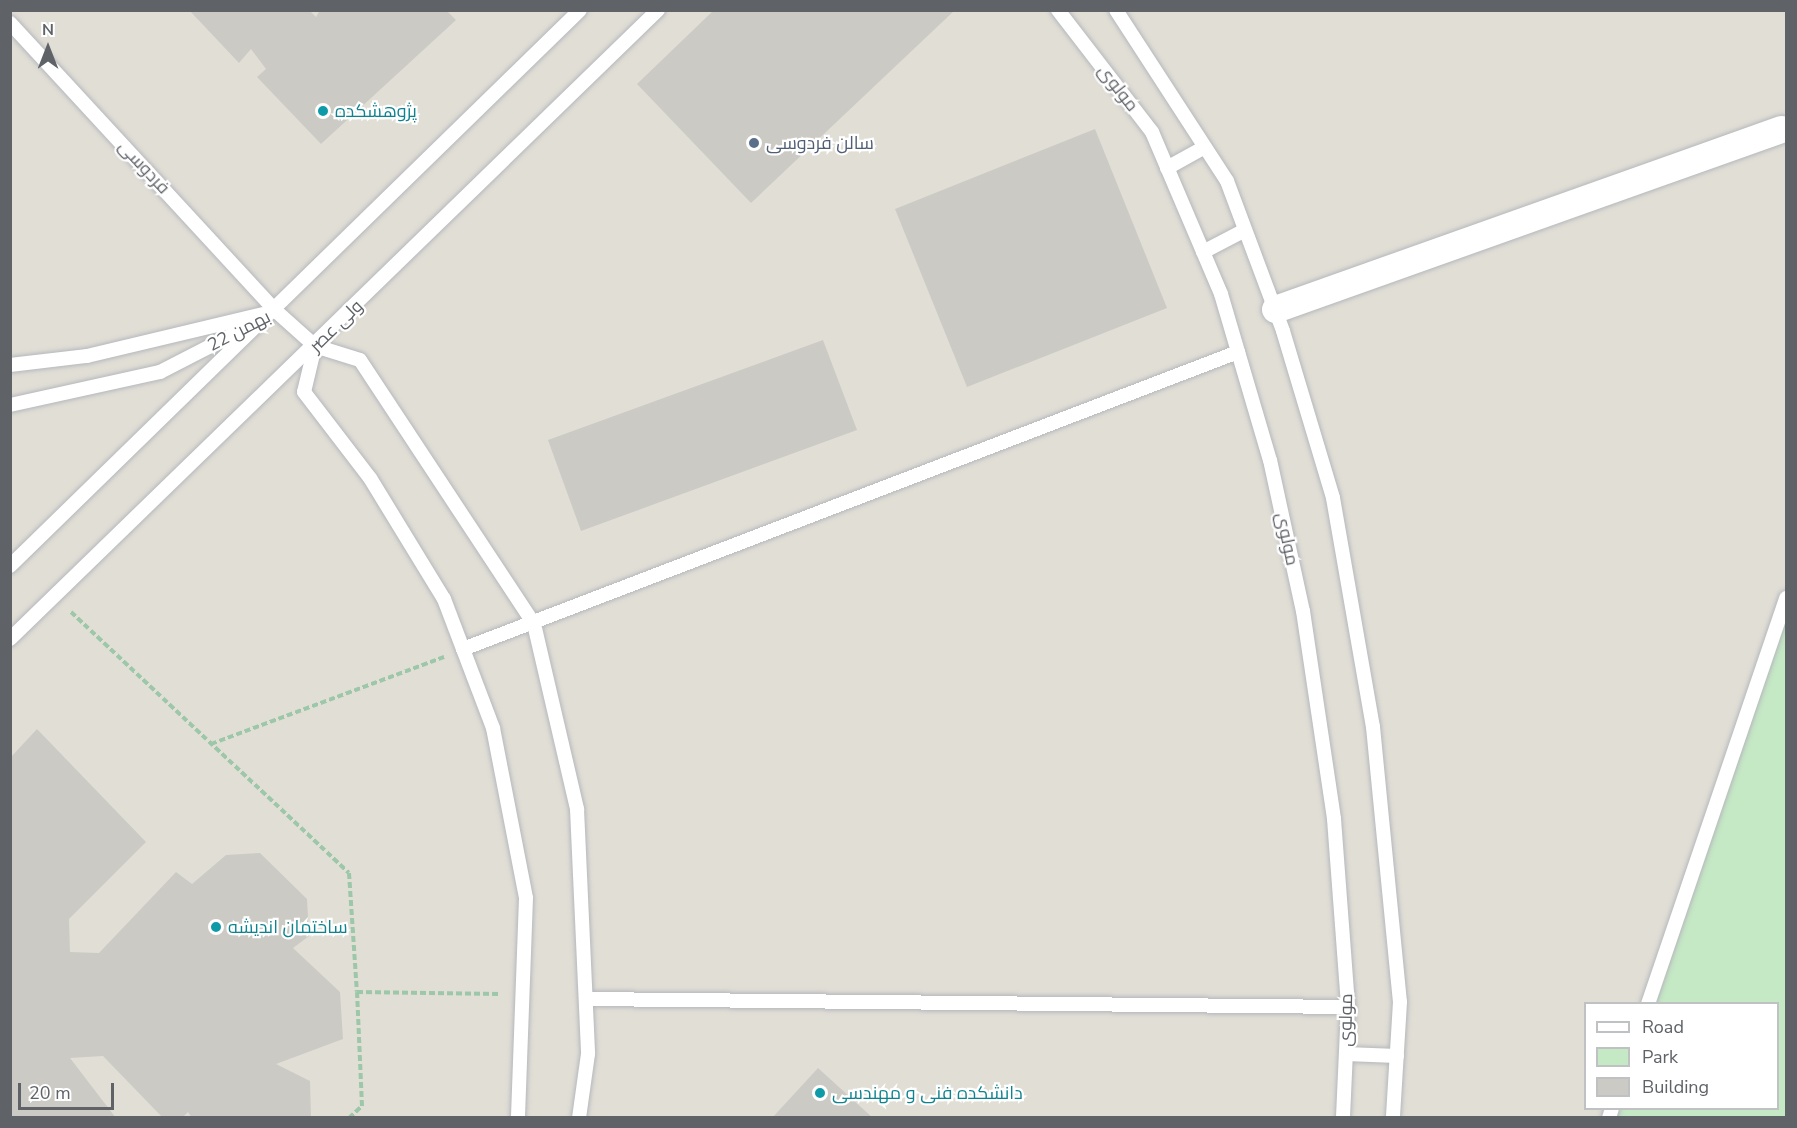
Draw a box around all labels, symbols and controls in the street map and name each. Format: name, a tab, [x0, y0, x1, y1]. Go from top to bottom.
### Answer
north arrow	[18, 18, 78, 78]
text: N	[42, 19, 54, 41]
street label: مولوی	[1093, 60, 1143, 116]
place label: پژوهشکده	[335, 100, 417, 122]
marker: پژوهشکده	[316, 104, 330, 118]
place label: سالن فردوسی	[766, 132, 874, 154]
street label: فردوسی	[114, 136, 174, 198]
marker: سالن فردوسی	[747, 136, 761, 150]
street label: ولی عصر	[305, 295, 367, 357]
street label: 22 بهمن	[204, 306, 274, 356]
street label: مولوی	[1271, 511, 1303, 567]
place label: ساختمان اندیشه	[228, 916, 348, 938]
marker: ساختمان اندیشه	[209, 920, 223, 934]
street label: مولوی	[1335, 993, 1357, 1047]
legend	[1584, 1002, 1779, 1110]
text: Road	[1642, 1015, 1684, 1039]
text: Park	[1642, 1045, 1678, 1069]
scale bar	[21, 1071, 117, 1109]
text: Building	[1642, 1075, 1709, 1099]
text: 20 m	[29, 1081, 71, 1105]
place label: دانشکده فنی و مهندسی	[832, 1082, 1023, 1104]
marker: دانشکده فنی و مهندسی	[813, 1086, 827, 1100]

